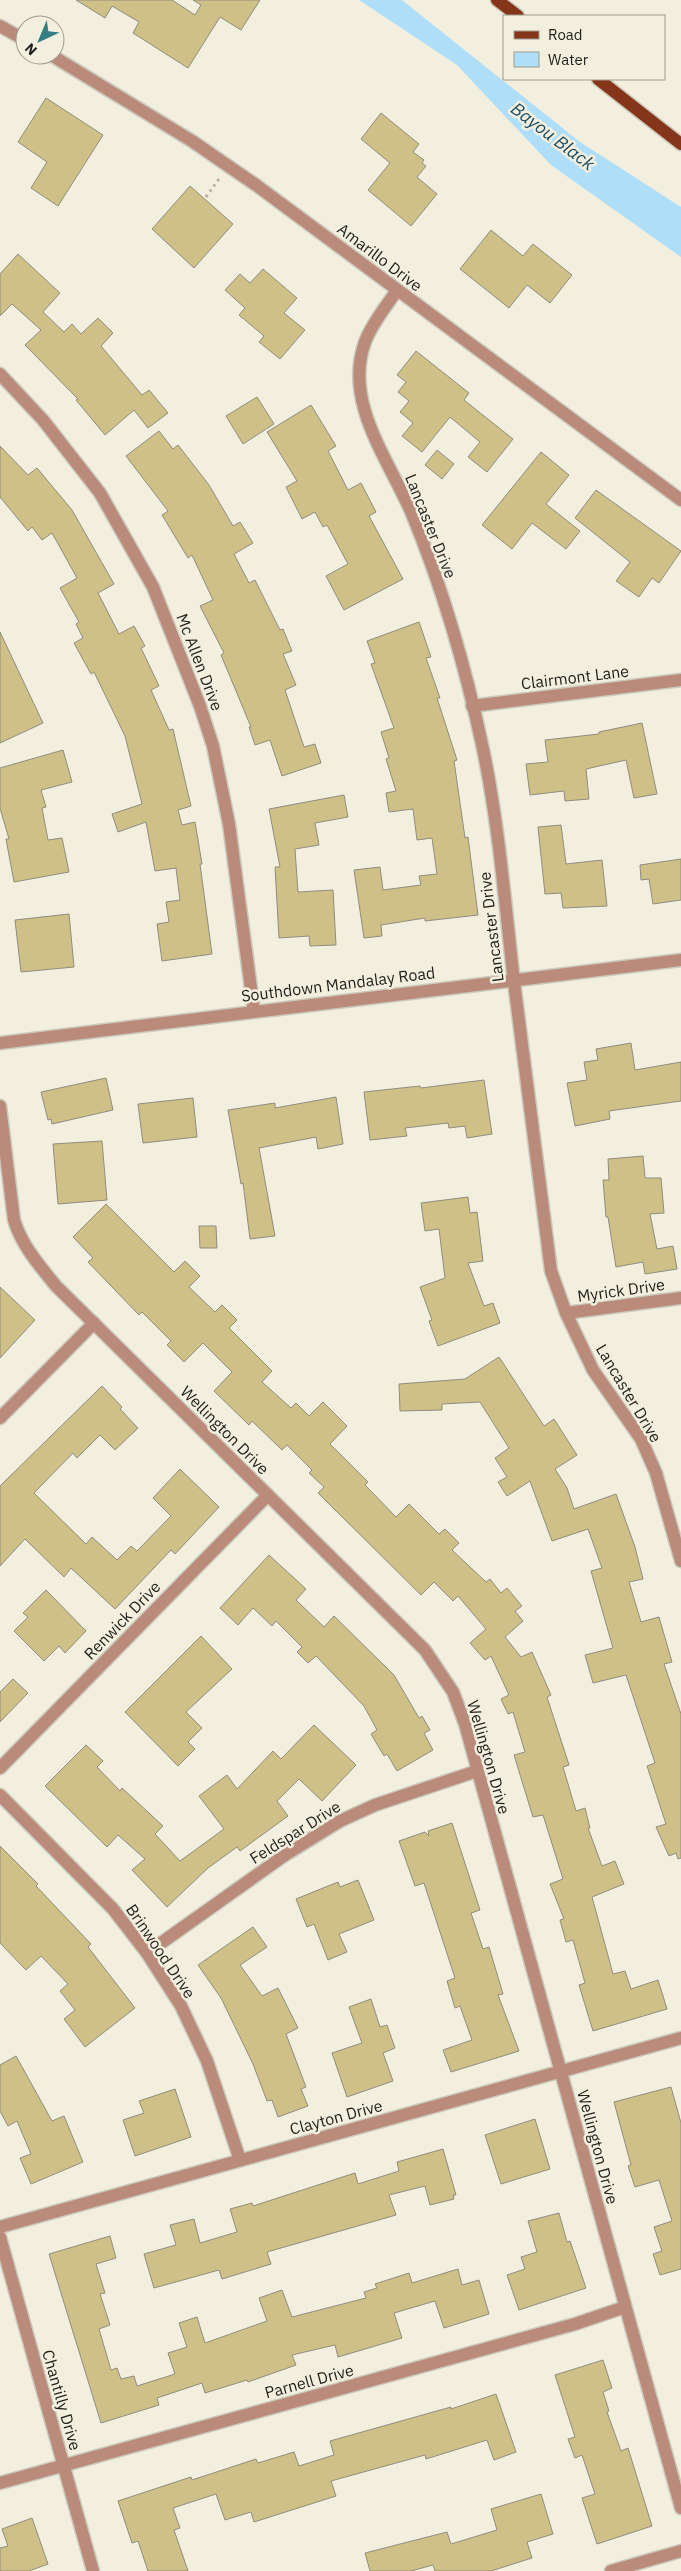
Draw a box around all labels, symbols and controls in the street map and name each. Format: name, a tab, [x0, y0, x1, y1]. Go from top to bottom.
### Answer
north arrow	[15, 15, 65, 65]
legend	[503, 15, 666, 80]
text: Road	[548, 25, 583, 44]
text: N	[21, 39, 41, 59]
text: Water	[548, 50, 589, 69]
water label: Bayou Black	[507, 97, 600, 175]
street label: Amarillo Drive	[334, 219, 427, 296]
street label: Lancaster Drive	[401, 471, 461, 581]
street label: Mc Allen Drive	[172, 611, 228, 714]
street label: Clairmont Lane	[520, 660, 630, 694]
street label: Lancaster Drive	[474, 870, 508, 983]
street label: Southdown Mandalay Road	[240, 962, 436, 1006]
street label: Myrick Drive	[576, 1274, 666, 1306]
street label: Lancaster Drive	[592, 1340, 666, 1446]
street label: Wellington Drive	[176, 1381, 274, 1479]
street label: Renwick Drive	[80, 1576, 165, 1663]
street label: Wellington Drive	[463, 1698, 515, 1816]
street label: Feldspar Drive	[246, 1796, 344, 1868]
street label: Brinwood Drive	[122, 1900, 200, 2002]
street label: Wellington Drive	[573, 2088, 623, 2207]
street label: Clayton Drive	[287, 2095, 385, 2139]
street label: Chantilly Drive	[38, 2347, 86, 2453]
street label: Parnell Drive	[262, 2359, 356, 2402]

